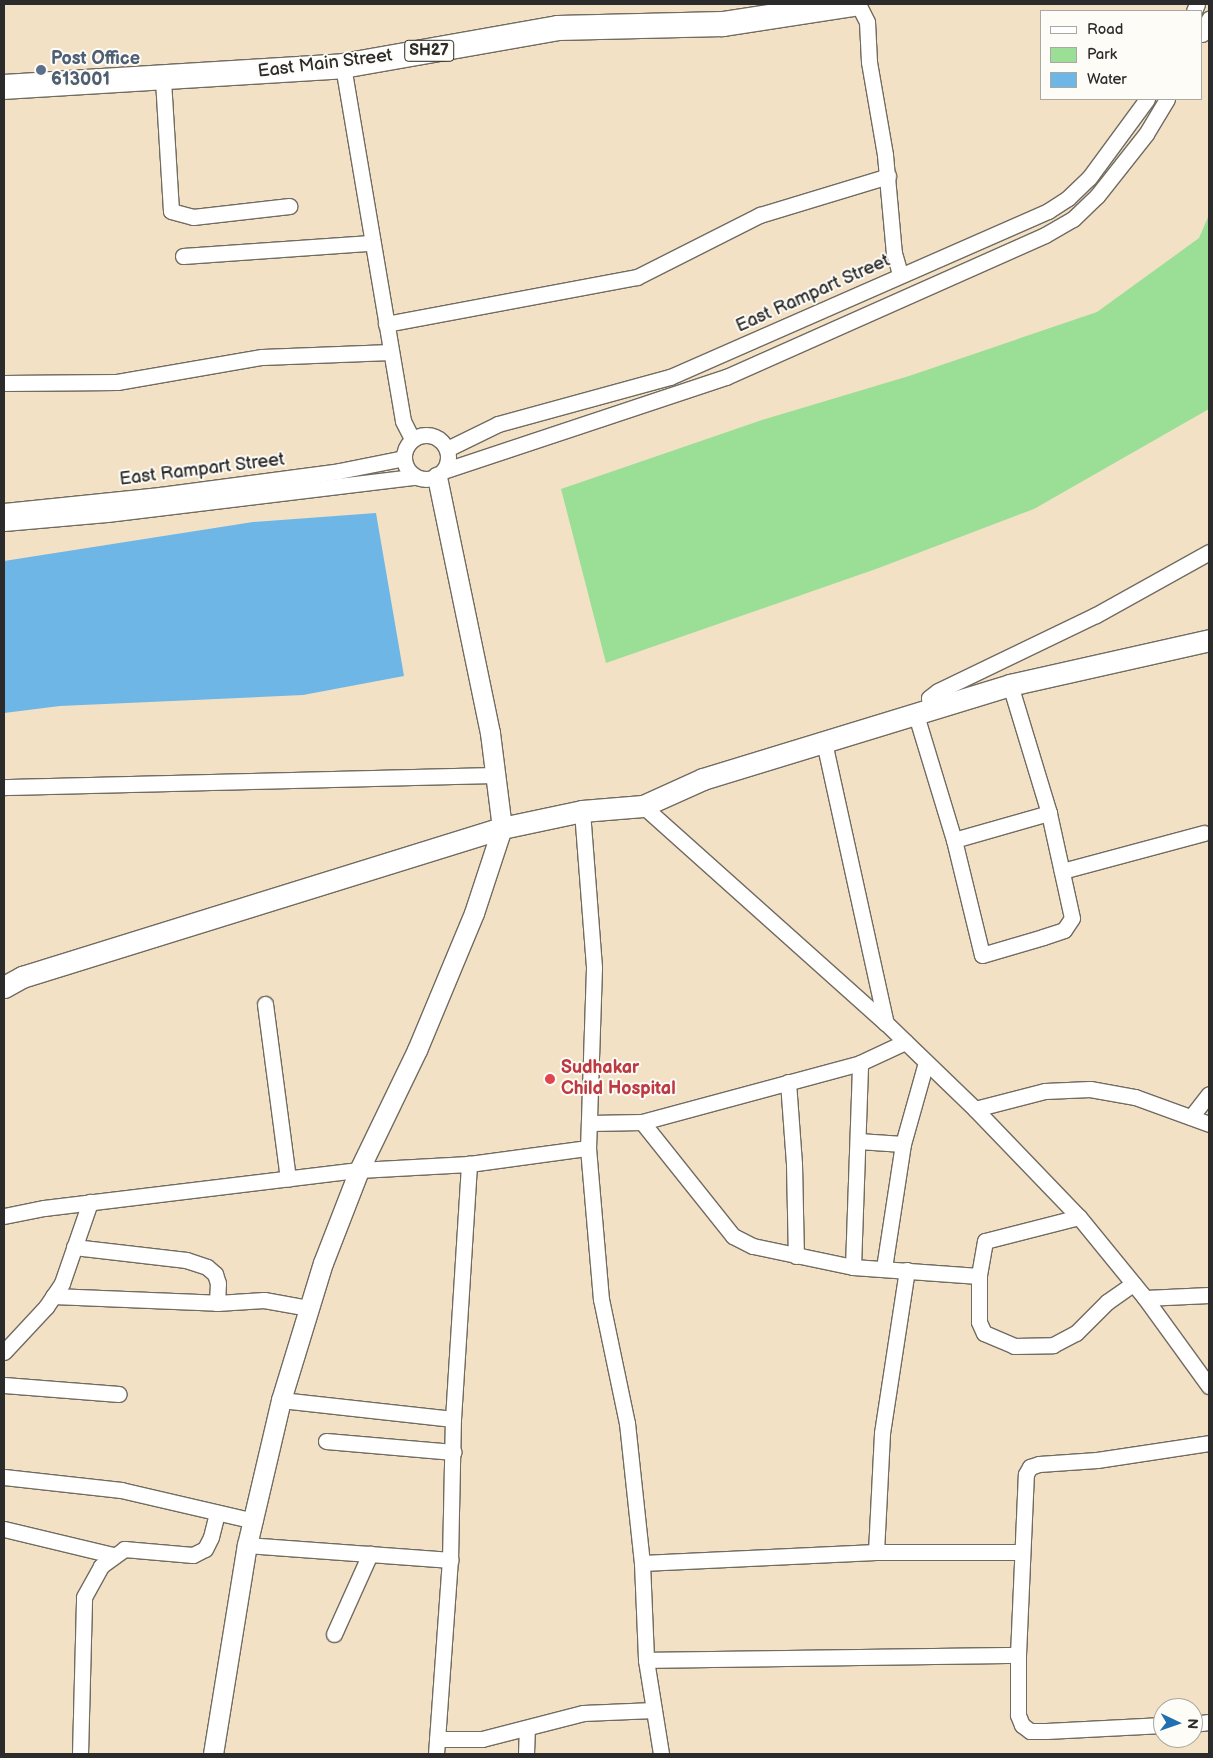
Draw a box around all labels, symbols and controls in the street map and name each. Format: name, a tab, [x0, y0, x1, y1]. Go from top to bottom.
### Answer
legend	[1040, 10, 1203, 100]
text: Road	[1087, 20, 1123, 39]
road number: SH27	[404, 37, 454, 64]
street label: East Main Street	[256, 45, 394, 83]
text: Park	[1087, 45, 1117, 64]
place label: Post Office 613001	[51, 49, 140, 92]
marker: Post Office 613001	[35, 64, 47, 76]
text: Water	[1087, 70, 1127, 89]
street label: East Rampart Street	[733, 250, 893, 338]
street label: East Rampart Street	[118, 449, 286, 491]
place label: Sudhakar Child Hospital	[561, 1058, 676, 1100]
marker: Sudhakar Child Hospital	[543, 1072, 557, 1086]
north arrow	[1153, 1698, 1203, 1748]
text: N	[1184, 1718, 1201, 1729]

